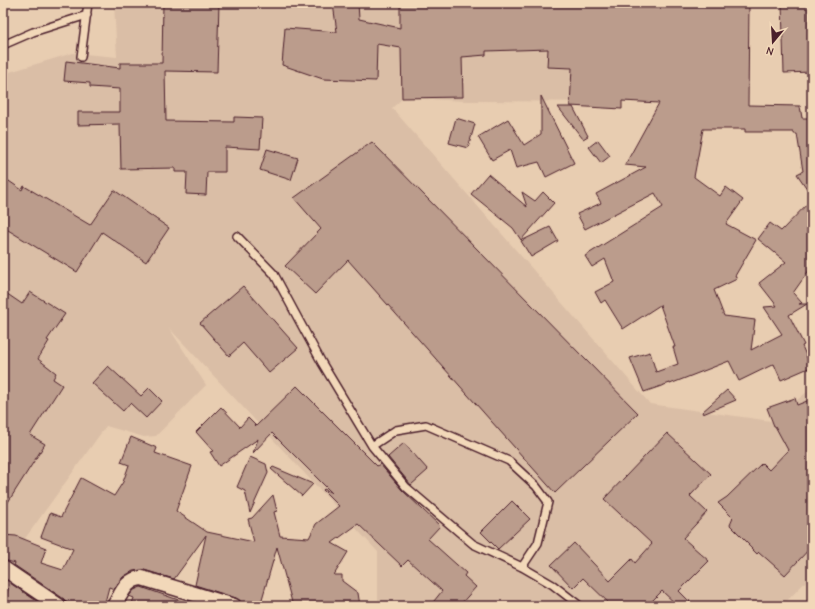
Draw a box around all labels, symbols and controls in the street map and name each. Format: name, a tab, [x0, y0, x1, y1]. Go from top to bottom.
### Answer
north arrow	[753, 22, 793, 62]
text: N	[765, 44, 775, 58]

